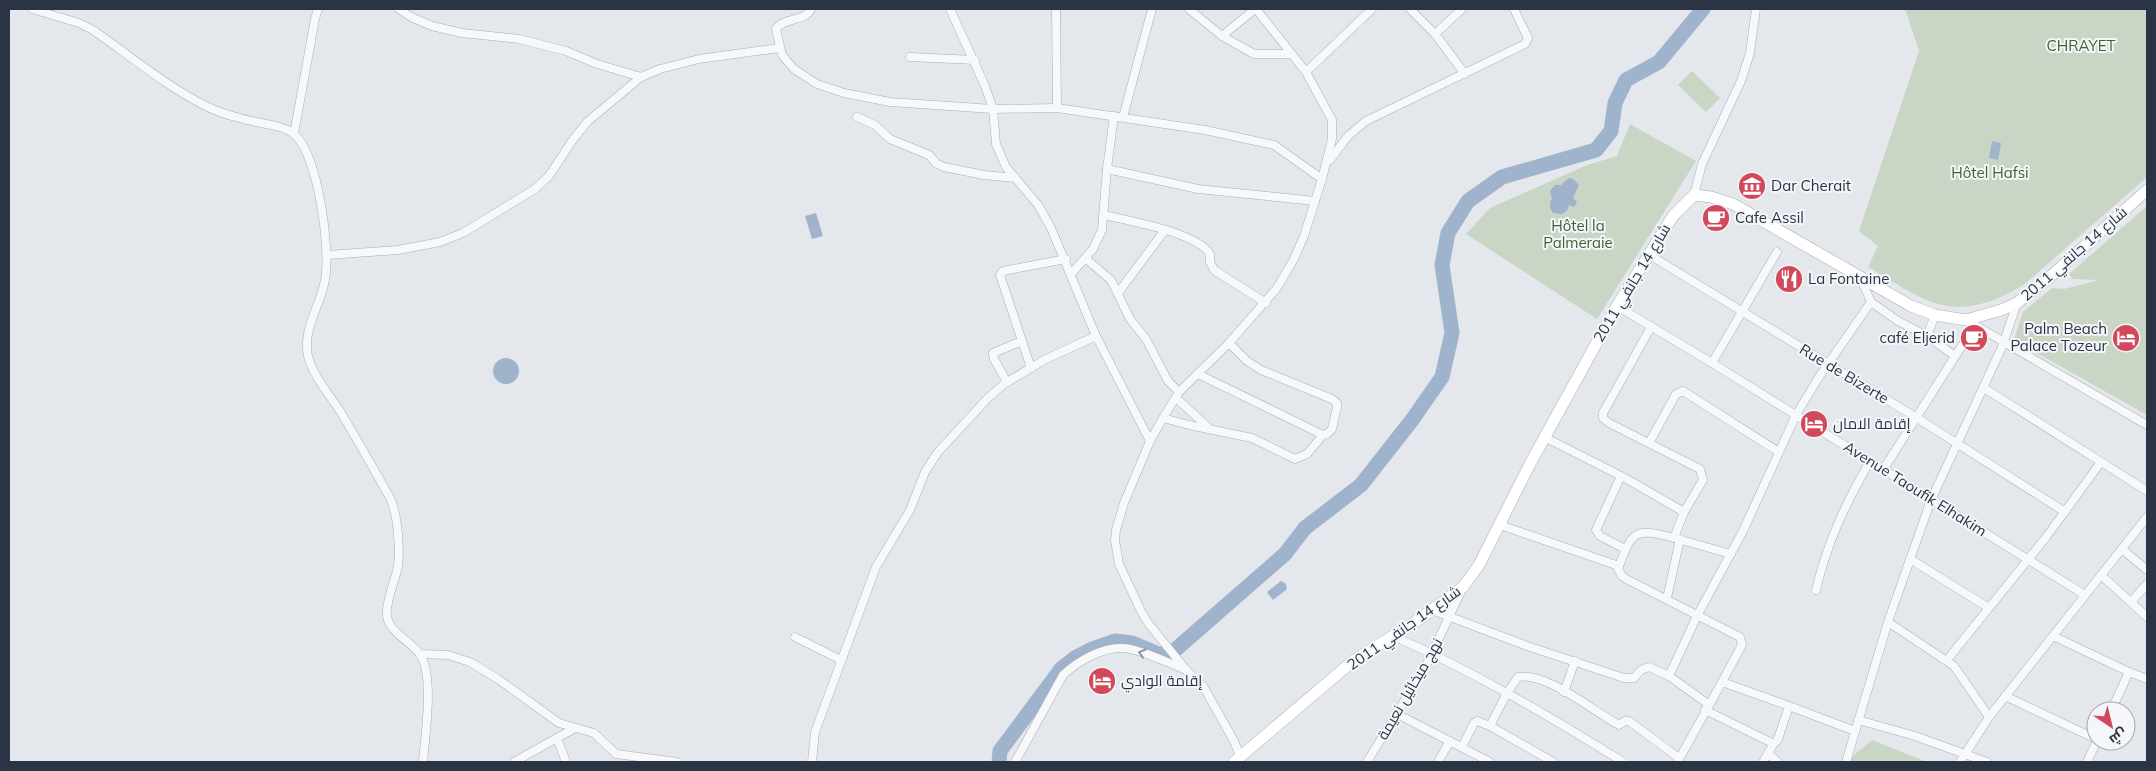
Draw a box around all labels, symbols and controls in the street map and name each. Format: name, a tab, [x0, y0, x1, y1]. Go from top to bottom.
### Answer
park label: CHRAYET	[2046, 36, 2116, 55]
park label: Hôtel Hafsi	[1951, 163, 2029, 182]
museum icon: Dar Cherait	[1737, 171, 1767, 201]
place label: Dar Cherait	[1771, 176, 1851, 195]
street label: شارع 14 جانفي 2011	[2017, 202, 2133, 307]
cafe icon: Cafe Assil	[1701, 203, 1731, 233]
place label: Cafe Assil	[1735, 208, 1804, 227]
park label: Hôtel la Palmeraie	[1543, 216, 1613, 252]
street label: شارع 14 جانفي 2011	[1589, 220, 1677, 347]
restaurant icon: La Fontaine	[1774, 264, 1804, 294]
place label: La Fontaine	[1808, 269, 1889, 288]
place label: Palm Beach Palace Tozeur	[2010, 319, 2108, 355]
cafe icon: café Eljerid	[1959, 323, 1989, 353]
hotel icon: Palm Beach Palace Tozeur	[2111, 323, 2141, 353]
place label: café Eljerid	[1880, 328, 1955, 347]
street label: Rue de Bizerte	[1796, 339, 1892, 408]
hotel icon: إقامة الامان	[1799, 409, 1829, 439]
place label: إقامة الامان	[1833, 414, 1911, 434]
street label: Avenue Taoufik Elhakim	[1840, 437, 1990, 540]
street label: شارع 14 جانفي 2011	[1343, 581, 1466, 676]
street label: نهج ميخائيل نعيمة	[1373, 634, 1448, 744]
one-way arrow	[1138, 649, 1147, 659]
hotel icon: إقامة الوادي	[1087, 666, 1117, 696]
place label: إقامة الوادي	[1121, 671, 1202, 693]
north arrow	[2086, 701, 2136, 751]
text: ش	[2106, 724, 2131, 749]

